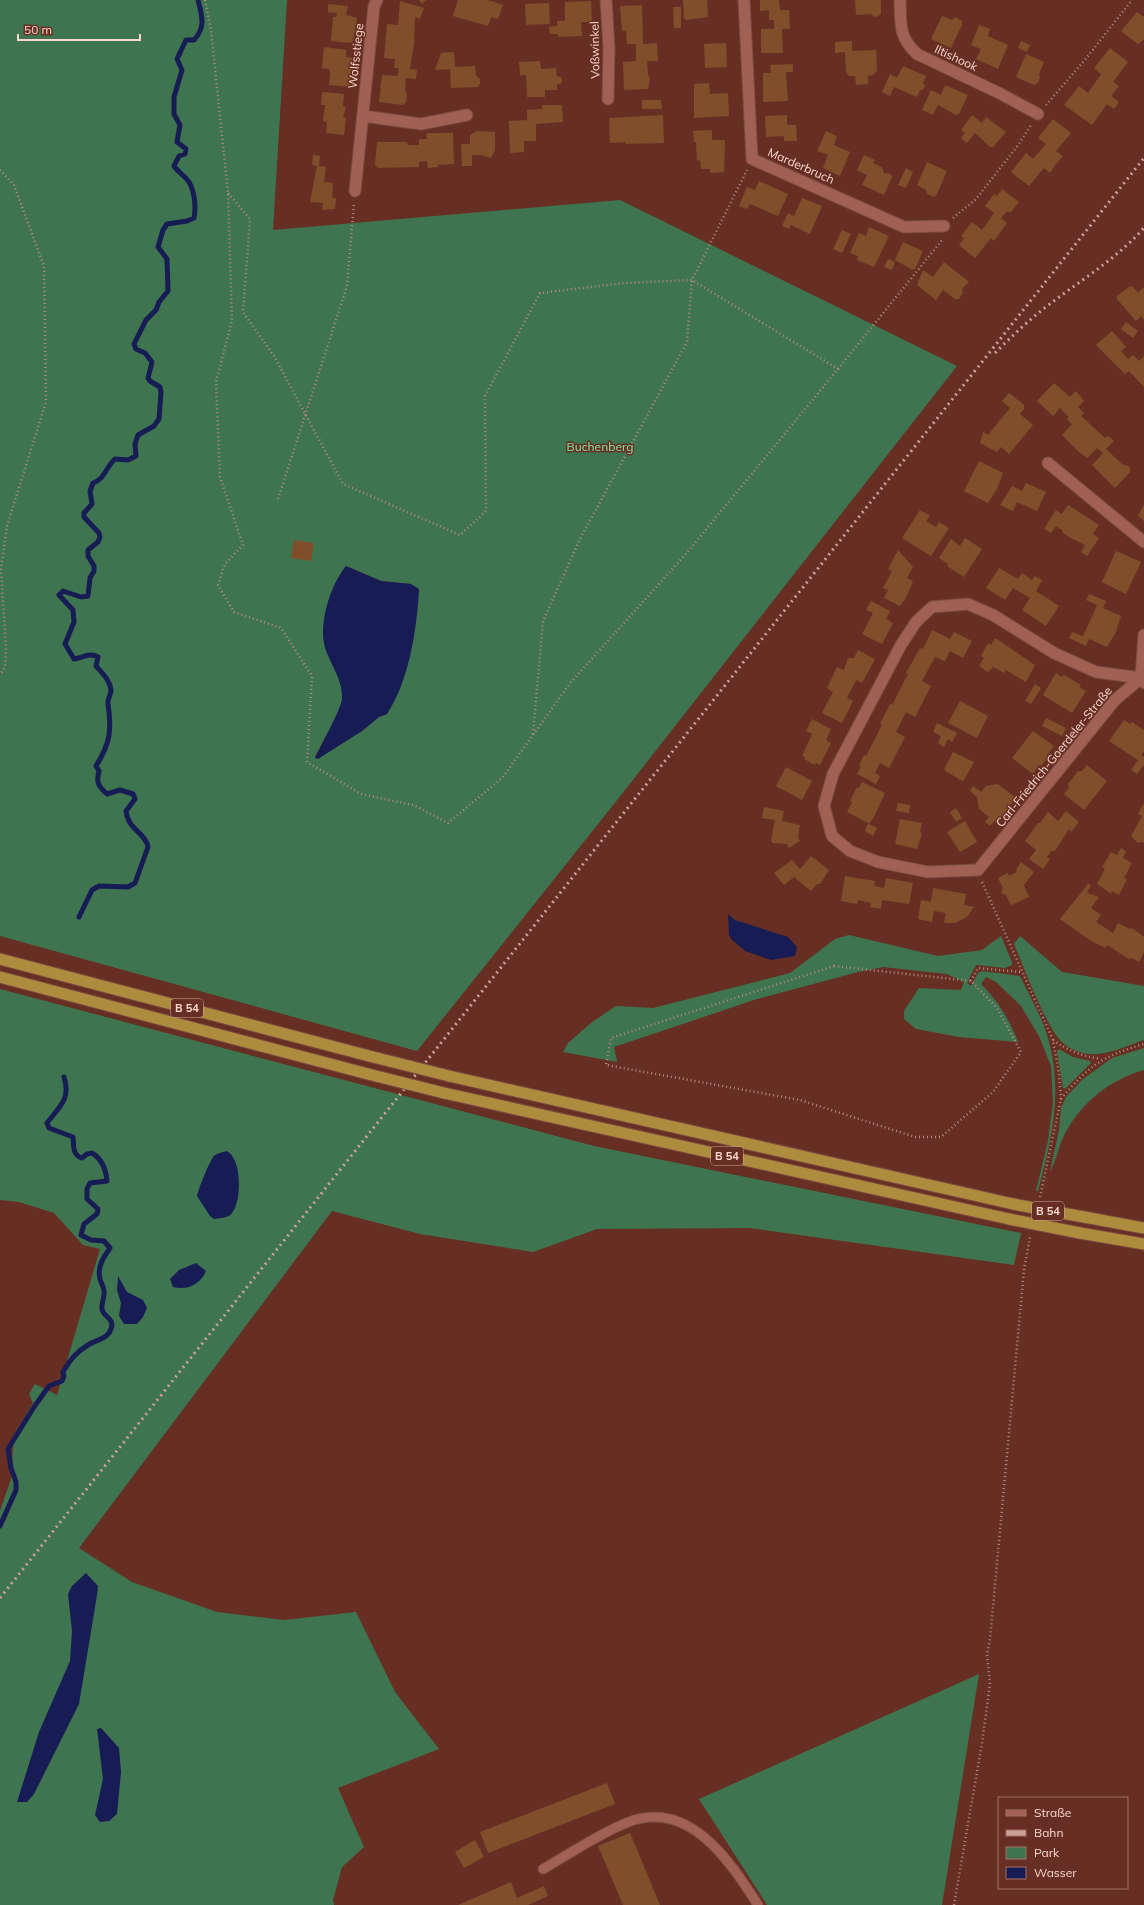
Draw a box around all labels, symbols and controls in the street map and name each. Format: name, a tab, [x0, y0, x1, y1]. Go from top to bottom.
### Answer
scale bar	[18, 16, 140, 42]
street label: Voßwinkel	[586, 21, 603, 79]
text: 50 m	[24, 22, 52, 37]
street label: Wolfsstiege	[345, 23, 366, 89]
street label: Iltishook	[932, 41, 981, 74]
street label: Marderbruch	[766, 144, 837, 187]
park label: Buchenberg	[567, 439, 633, 454]
street label: Carl-Friedrich-Goerdeler-Straße	[992, 683, 1115, 830]
road number: B 54	[171, 999, 203, 1017]
road number: B 54	[711, 1147, 743, 1165]
road number: B 54	[1032, 1202, 1064, 1220]
legend	[998, 1797, 1128, 1889]
text: Straße	[1034, 1805, 1071, 1820]
text: Bahn	[1034, 1825, 1063, 1840]
text: Park	[1034, 1845, 1060, 1860]
text: Wasser	[1034, 1865, 1077, 1880]

